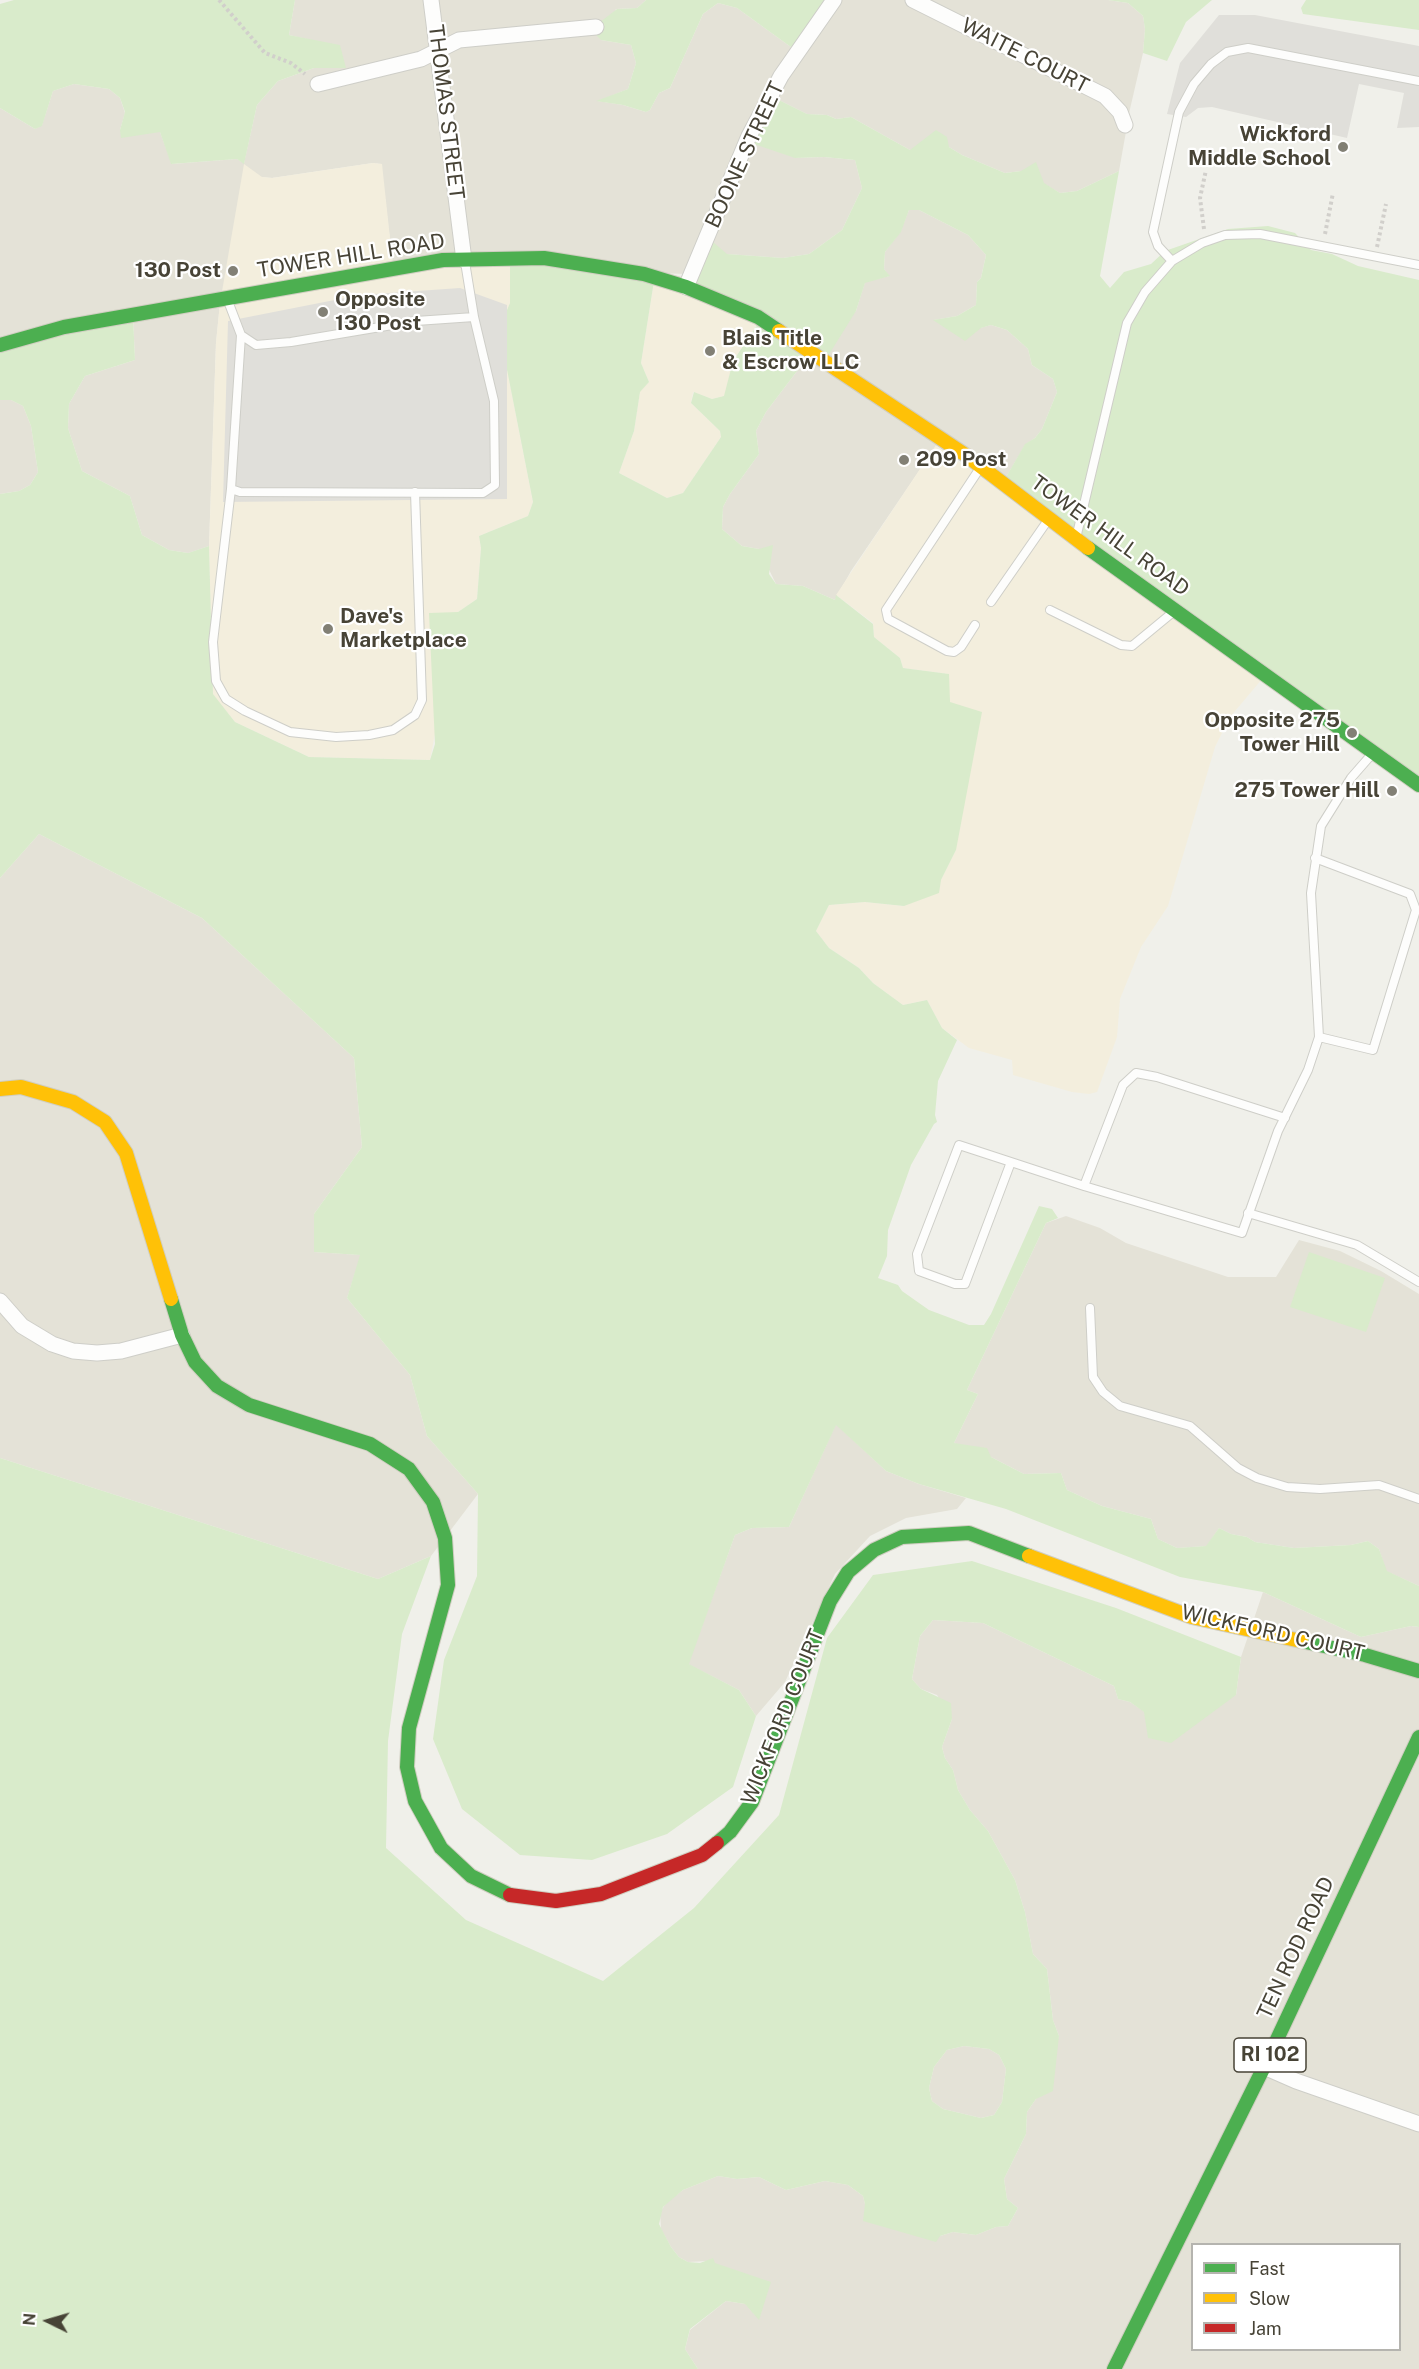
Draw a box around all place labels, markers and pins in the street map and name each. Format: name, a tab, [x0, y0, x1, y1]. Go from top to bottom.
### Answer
place label: Wickford Middle School	[1188, 122, 1331, 172]
marker: Wickford Middle School	[1336, 140, 1350, 154]
place label: 130 Post	[135, 258, 221, 284]
marker: 130 Post	[226, 264, 240, 278]
place label: Opposite 130 Post	[335, 287, 425, 337]
marker: Opposite 130 Post	[316, 305, 330, 319]
place label: Blais Title & Escrow LLC	[722, 326, 860, 376]
marker: Blais Title & Escrow LLC	[703, 344, 717, 358]
place label: 209 Post	[916, 447, 1007, 473]
marker: 209 Post	[897, 453, 911, 467]
place label: Dave's Marketplace	[340, 604, 467, 654]
marker: Dave's Marketplace	[321, 622, 335, 636]
place label: Opposite 275 Tower Hill	[1204, 708, 1340, 758]
marker: Opposite 275 Tower Hill	[1345, 726, 1359, 740]
place label: 275 Tower Hill	[1234, 778, 1380, 804]
marker: 275 Tower Hill	[1385, 784, 1399, 798]

